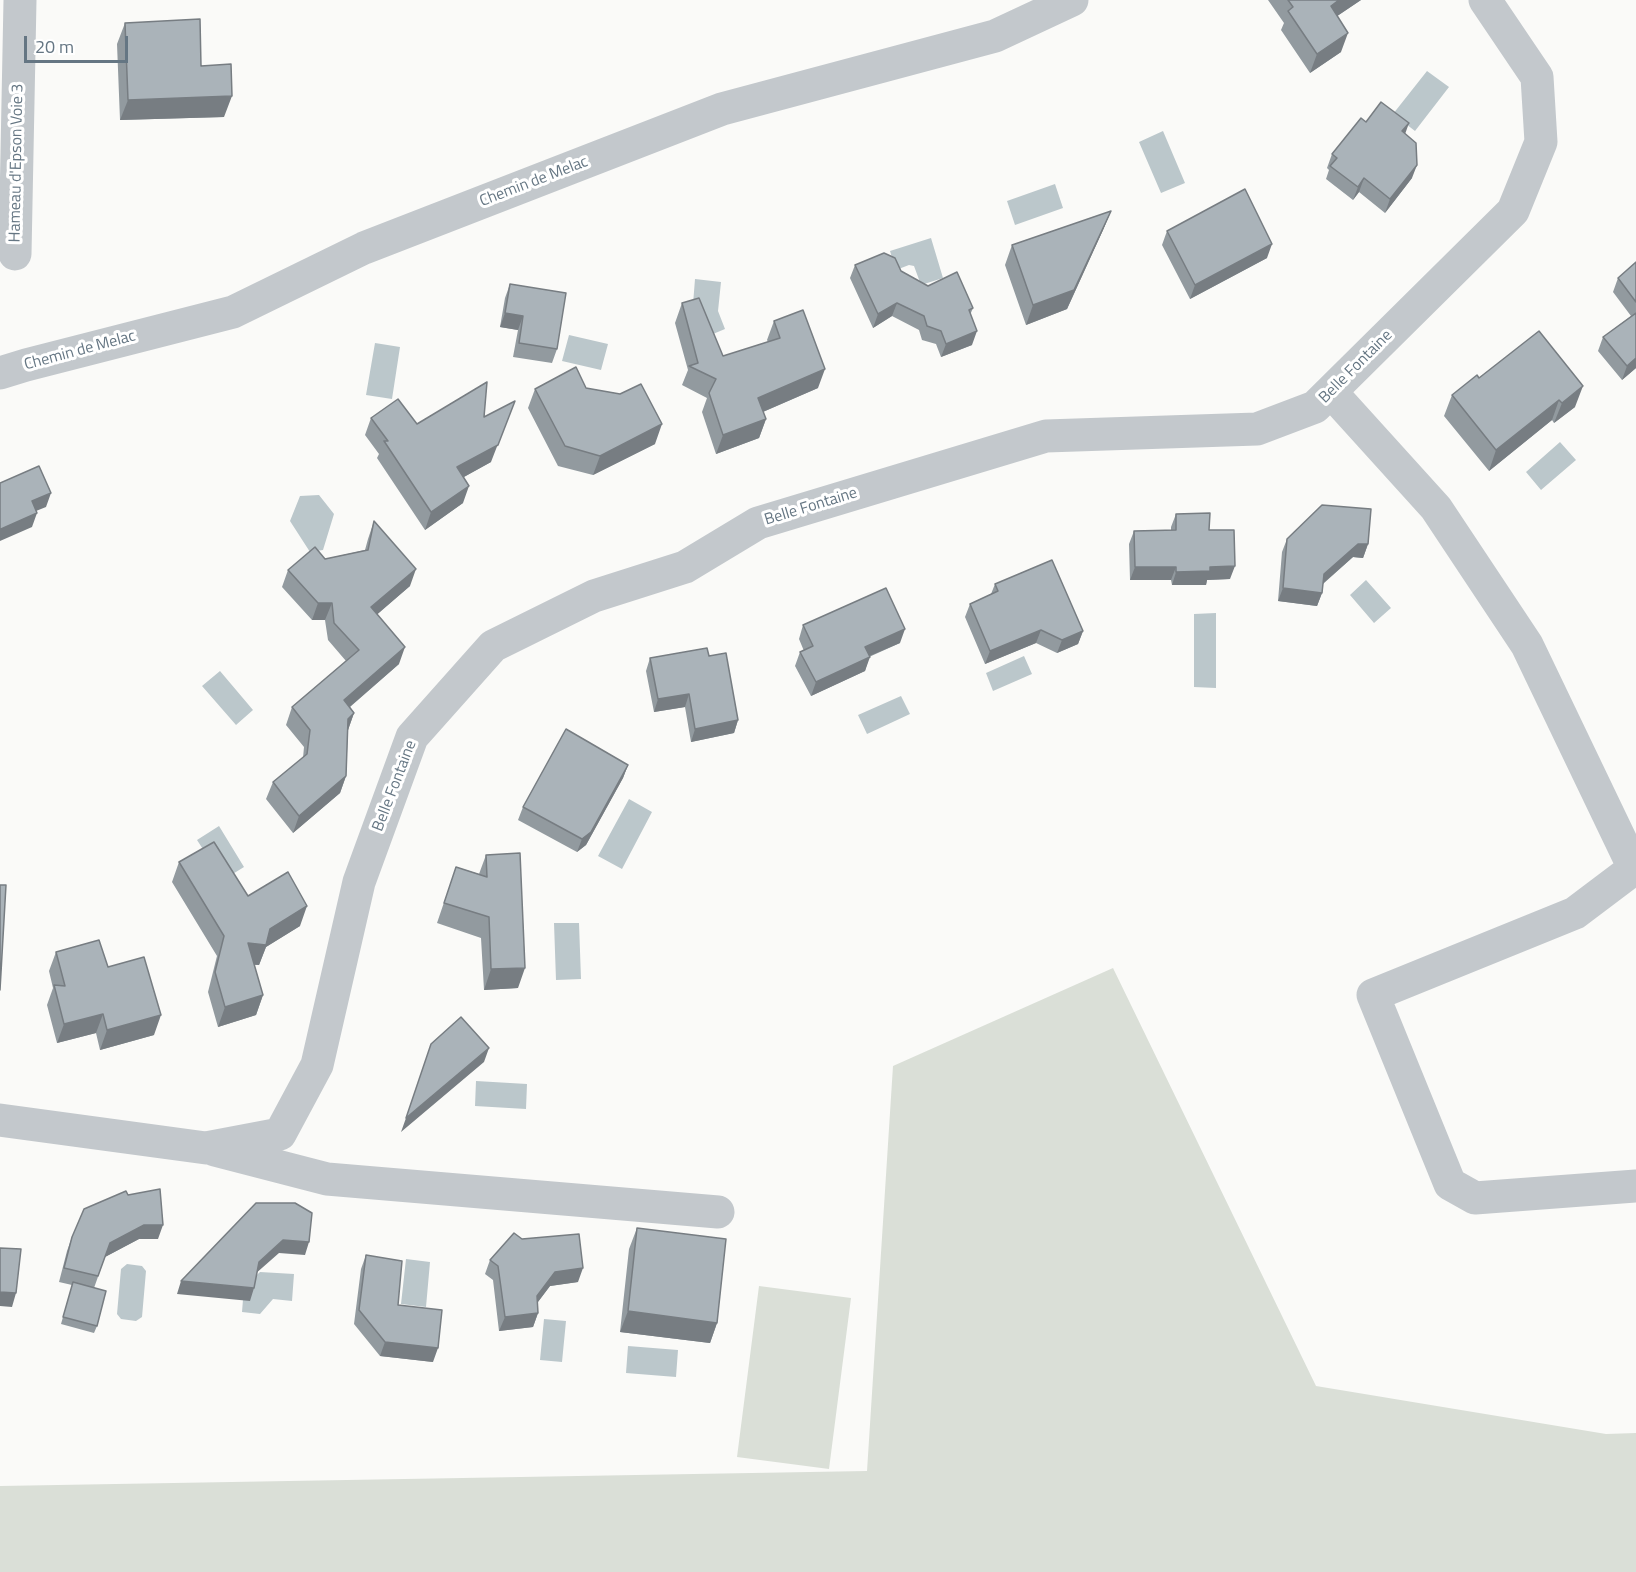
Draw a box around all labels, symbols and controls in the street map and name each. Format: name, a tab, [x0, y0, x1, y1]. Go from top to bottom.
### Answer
scale bar	[27, 24, 130, 62]
text: 20 m	[35, 33, 74, 60]
street label: Hameau d'Epson Voie 3	[6, 84, 28, 242]
street label: Chemin de Melac	[477, 153, 591, 211]
street label: Belle Fontaine	[1315, 326, 1397, 408]
street label: Chemin de Melac	[22, 327, 138, 375]
street label: Belle Fontaine	[762, 484, 860, 530]
street label: Belle Fontaine	[369, 738, 421, 834]

